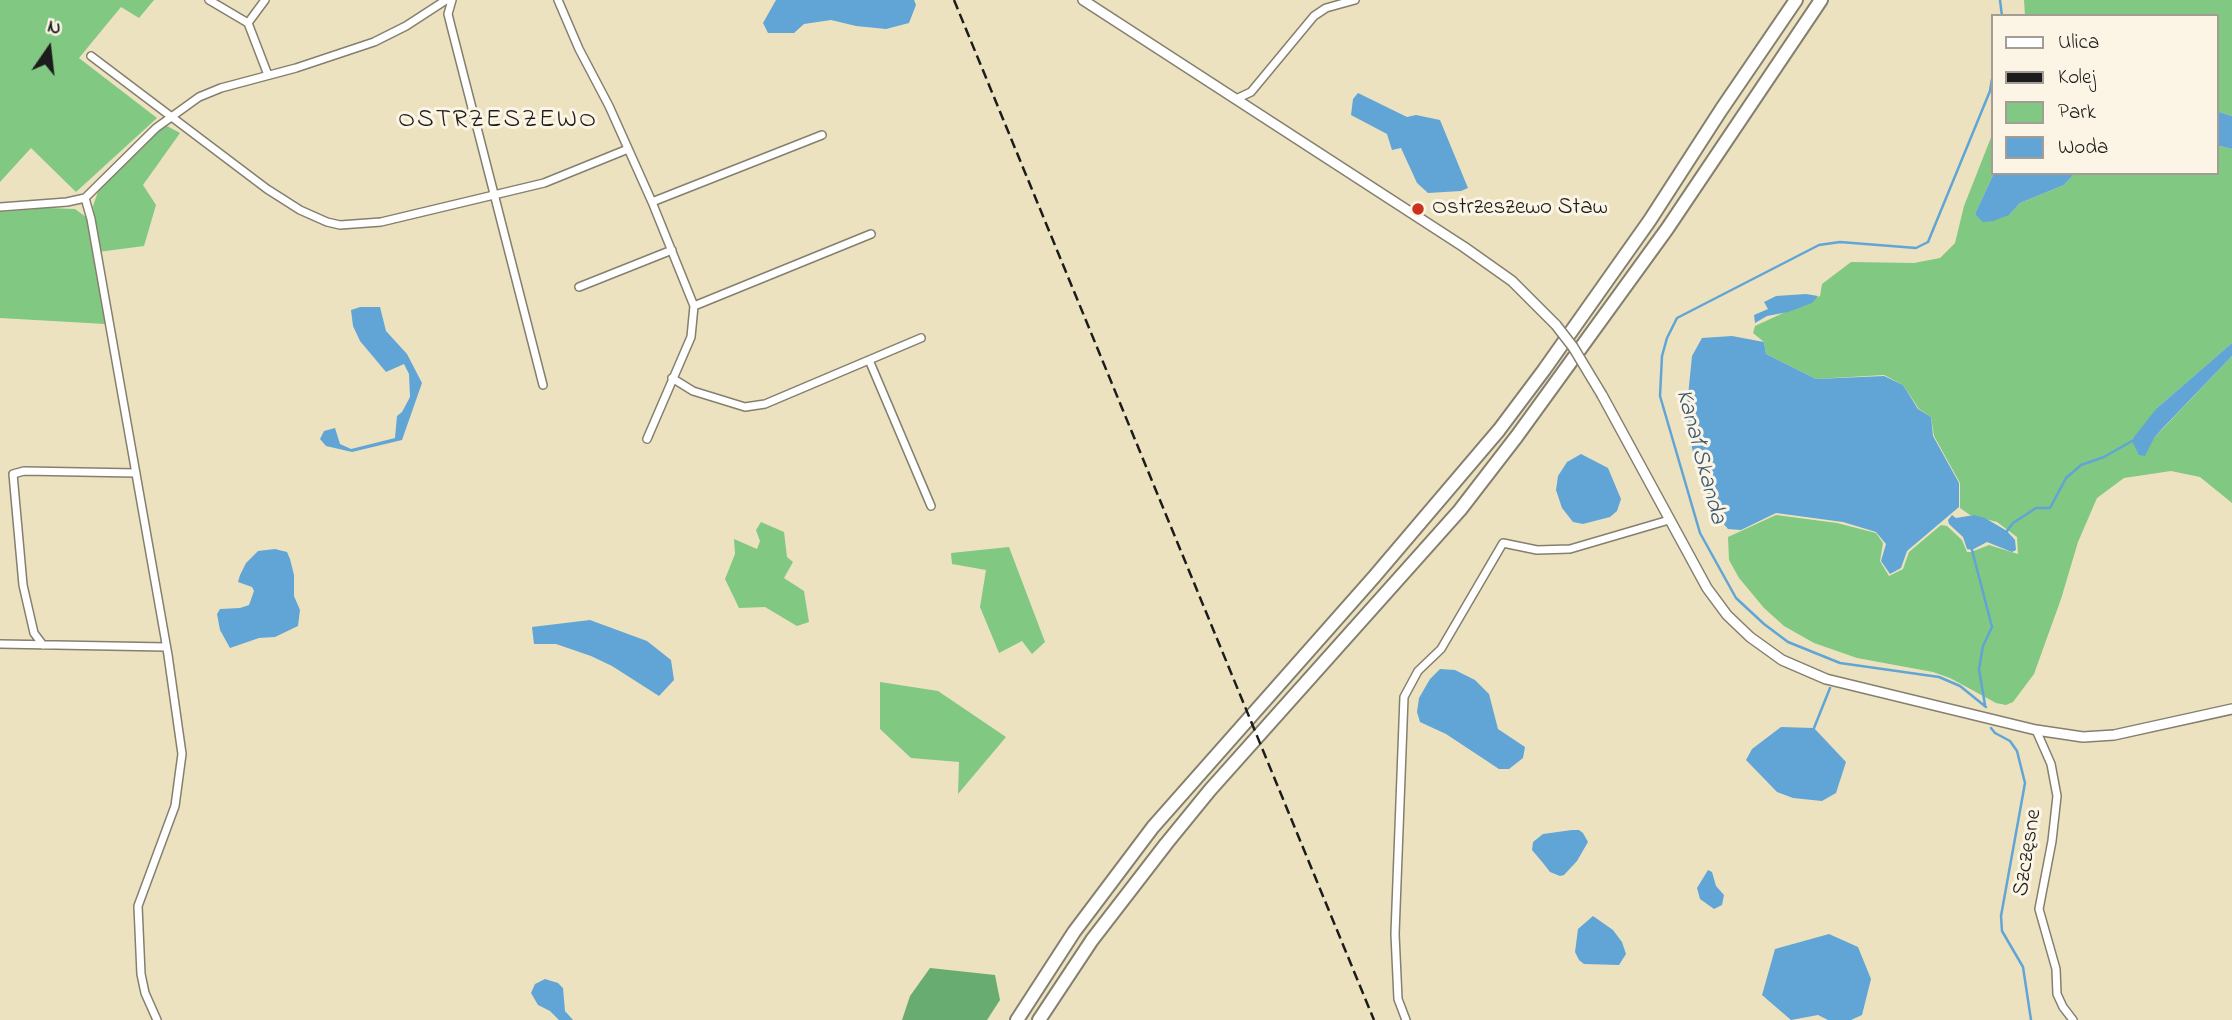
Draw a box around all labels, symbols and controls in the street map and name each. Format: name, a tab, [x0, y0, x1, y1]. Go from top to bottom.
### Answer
text: N	[45, 13, 64, 43]
north arrow	[14, 14, 84, 84]
legend	[1990, 14, 2218, 175]
text: Ulica	[2058, 28, 2099, 58]
text: Kolej	[2058, 63, 2096, 93]
text: Park	[2058, 98, 2096, 128]
district label: OSTRZESZEWO	[399, 106, 597, 138]
text: Woda	[2058, 133, 2108, 163]
place label: Ostrzeszewo Staw	[1432, 195, 1608, 223]
marker: Ostrzeszewo Staw	[1410, 201, 1426, 217]
water label: Kanał Skanda	[1667, 387, 1731, 527]
street label: Szczęsne	[2008, 807, 2050, 899]

